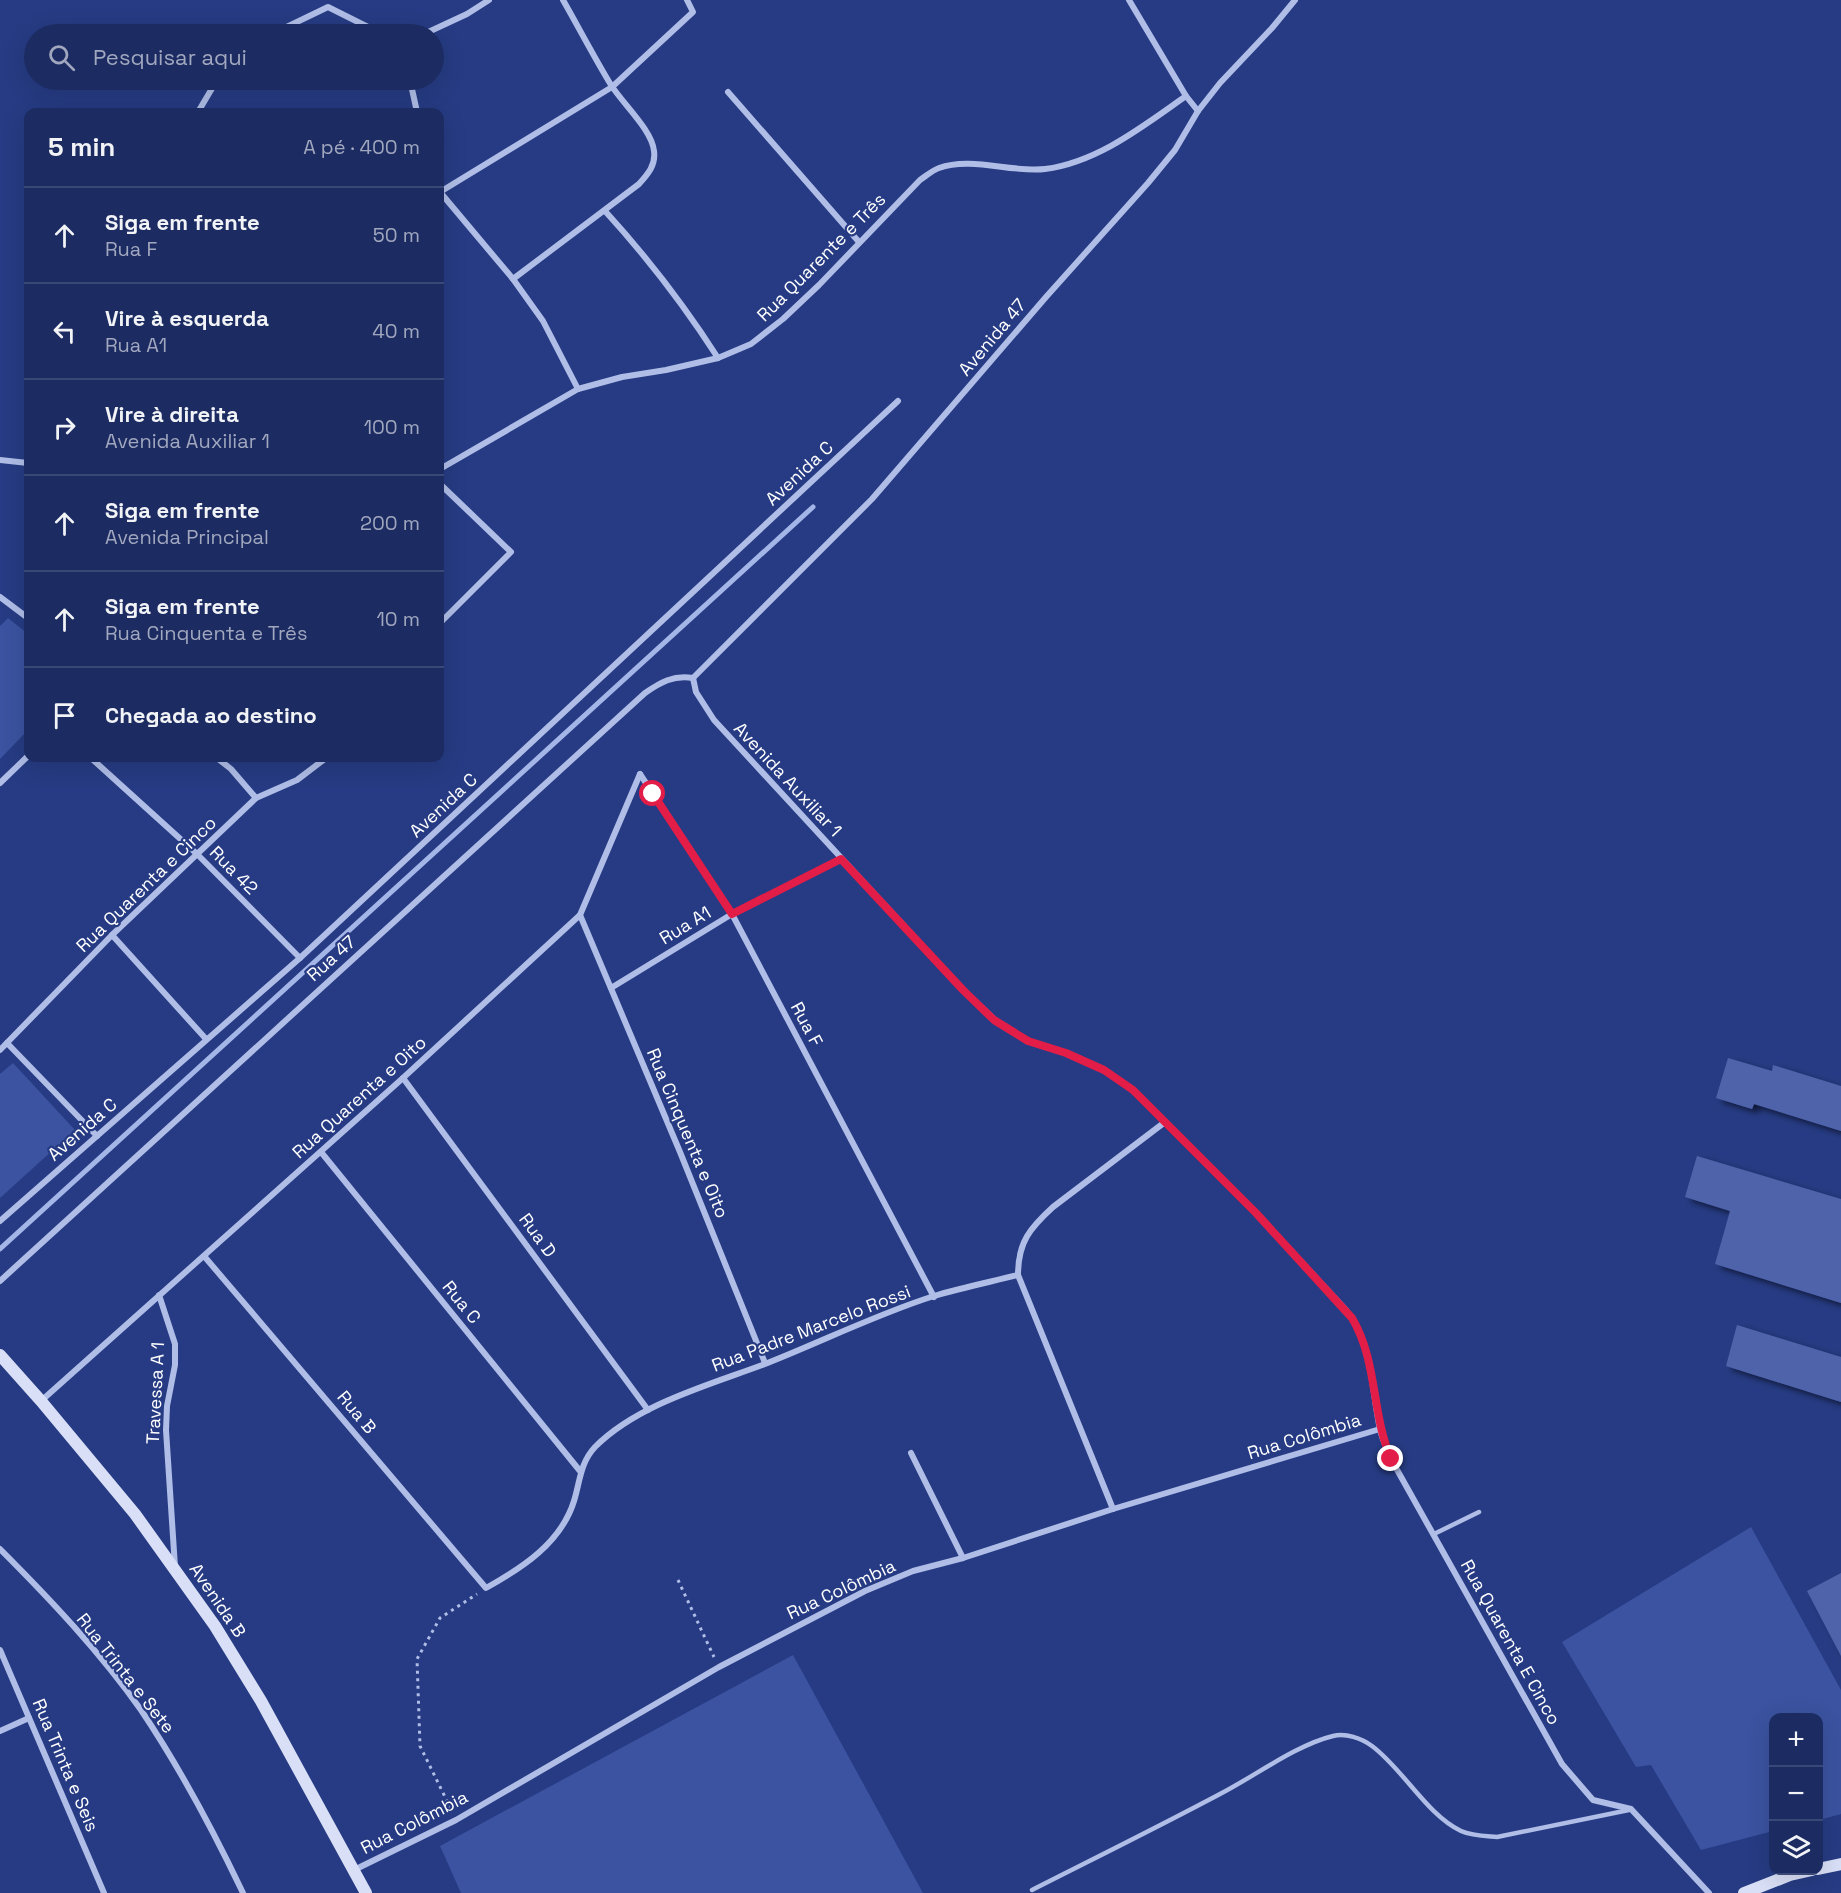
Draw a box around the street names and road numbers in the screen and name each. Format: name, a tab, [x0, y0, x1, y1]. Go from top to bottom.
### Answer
street label: Rua Quarente e Três	[752, 188, 890, 326]
street label: Avenida 47	[953, 294, 1031, 380]
street label: Avenida C	[760, 436, 838, 510]
street label: Avenida Auxiliar 1	[729, 717, 847, 841]
street label: Avenida C	[404, 768, 482, 842]
street label: Rua Quarenta e Cinco	[71, 811, 221, 957]
street label: Rua 42	[205, 841, 263, 899]
street label: Rua A1	[655, 901, 715, 949]
street label: Rua 47	[302, 930, 360, 986]
street label: Rua F	[786, 998, 828, 1050]
street label: Rua Quarenta e Oito	[287, 1031, 431, 1163]
street label: Rua Cinquenta e Oito	[642, 1045, 734, 1221]
street label: Avenida C	[43, 1093, 121, 1165]
street label: Rua D	[514, 1208, 562, 1262]
street label: Rua C	[438, 1276, 486, 1328]
street label: Rua Padre Marcelo Rossi	[708, 1279, 914, 1377]
street label: Travessa A 1	[141, 1341, 169, 1445]
street label: Rua B	[332, 1386, 382, 1438]
street label: Rua Colômbia	[1244, 1408, 1364, 1464]
street label: Rua Colômbia	[783, 1554, 899, 1624]
street label: Rua Quarenta E Cinco	[1456, 1555, 1566, 1729]
street label: Avenida B	[185, 1558, 251, 1642]
street label: Rua Trinta e Sete	[72, 1608, 180, 1738]
street label: Rua Trinta e Seis	[28, 1695, 104, 1835]
street label: Rua Colômbia	[356, 1785, 472, 1859]

